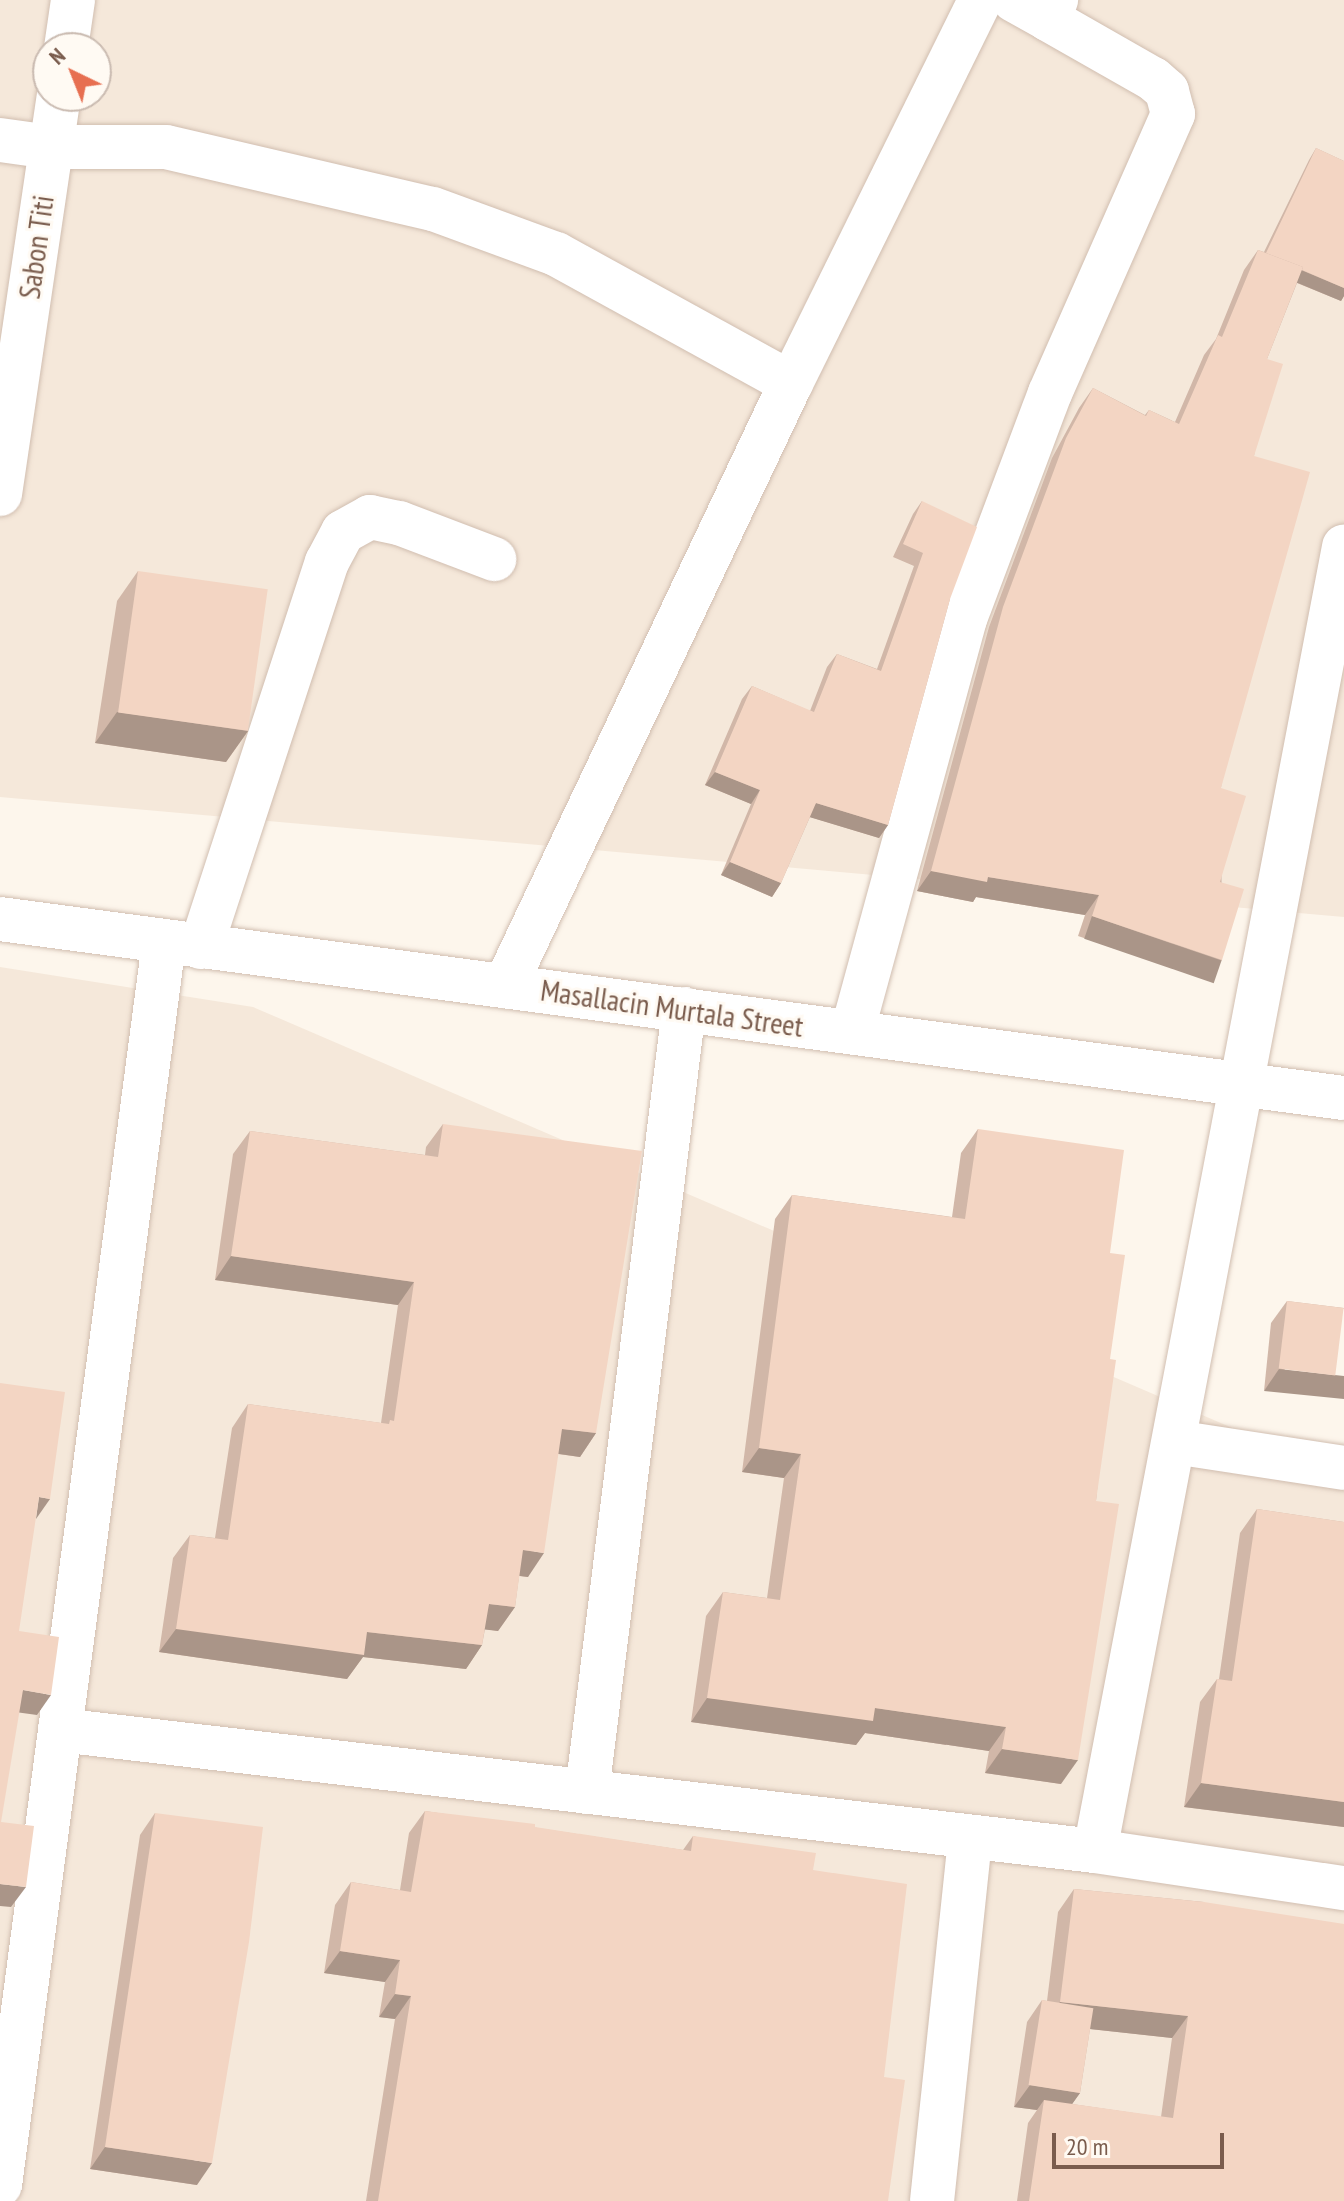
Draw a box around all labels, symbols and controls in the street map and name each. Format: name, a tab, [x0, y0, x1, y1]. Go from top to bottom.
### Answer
north arrow	[32, 32, 112, 112]
text: N	[43, 42, 71, 70]
street label: Sabon Titi	[11, 192, 61, 302]
street label: Masallacin Murtala Street	[538, 972, 806, 1044]
scale bar	[1056, 2117, 1228, 2167]
text: 20 m	[1066, 2131, 1108, 2162]

